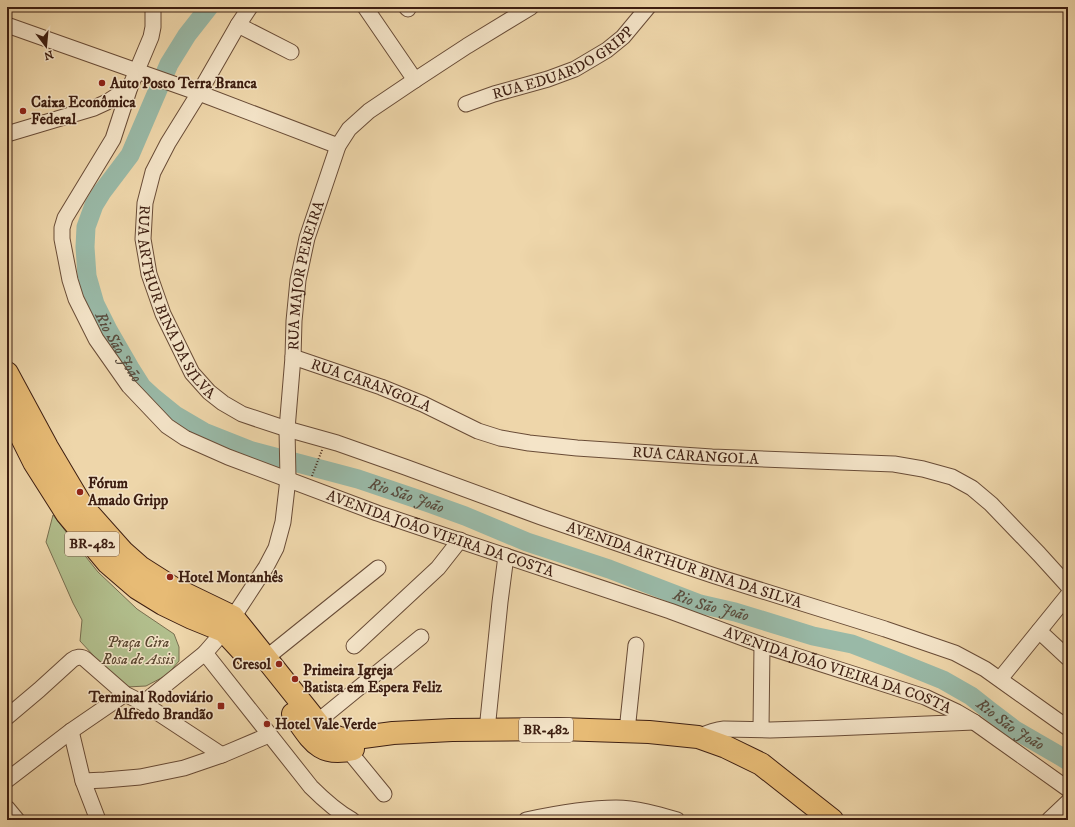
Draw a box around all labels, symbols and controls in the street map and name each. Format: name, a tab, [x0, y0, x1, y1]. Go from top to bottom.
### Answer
street label: RUA EDUARDO GRIPP	[490, 22, 638, 104]
north arrow	[26, 26, 66, 66]
text: N	[42, 47, 55, 63]
place label: Auto Posto Terra Branca	[109, 74, 258, 93]
marker: Auto Posto Terra Branca	[97, 78, 107, 88]
place label: Caixa Econômica Federal	[31, 93, 136, 129]
marker: Caixa Econômica Federal	[18, 106, 28, 116]
street label: RUA MAJOR PEREIRA	[284, 198, 328, 351]
street label: RUA ARTHUR BINA DA SILVA	[134, 205, 220, 403]
water label: Rio São João	[90, 307, 147, 386]
street label: RUA CARANGOLA	[309, 354, 435, 416]
street label: RUA CARANGOLA	[632, 442, 759, 468]
water label: Rio São João	[365, 473, 447, 518]
place label: Fórum Amado Gripp	[87, 474, 169, 510]
street label: AVENIDA JOÃO VIEIRA DA COSTA	[324, 485, 557, 581]
marker: Fórum Amado Gripp	[75, 487, 85, 497]
street label: AVENIDA ARTHUR BINA DA SILVA	[564, 517, 805, 612]
road number: BR-482	[65, 532, 119, 556]
place label: Hotel Montanhês	[178, 568, 283, 587]
marker: Hotel Montanhês	[165, 572, 175, 582]
water label: Rio São João	[669, 584, 752, 626]
street label: AVENIDA JOÃO VIEIRA DA COSTA	[721, 622, 955, 718]
park label: Praça Cira Rosa de Assis	[101, 633, 175, 669]
place label: Cresol	[233, 655, 271, 674]
marker: Cresol	[274, 659, 284, 669]
place label: Primeira Igreja Batista em Espera Feliz	[303, 661, 443, 697]
marker: Primeira Igreja Batista em Espera Feliz	[290, 674, 300, 684]
place label: Terminal Rodoviário Alfredo Brandão	[88, 688, 214, 724]
water label: Rio São João	[971, 693, 1048, 755]
marker: Terminal Rodoviário Alfredo Brandão	[216, 701, 226, 711]
place label: Hotel Vale Verde	[275, 715, 377, 734]
road number: BR-482	[519, 718, 573, 742]
marker: Hotel Vale Verde	[262, 719, 272, 729]

